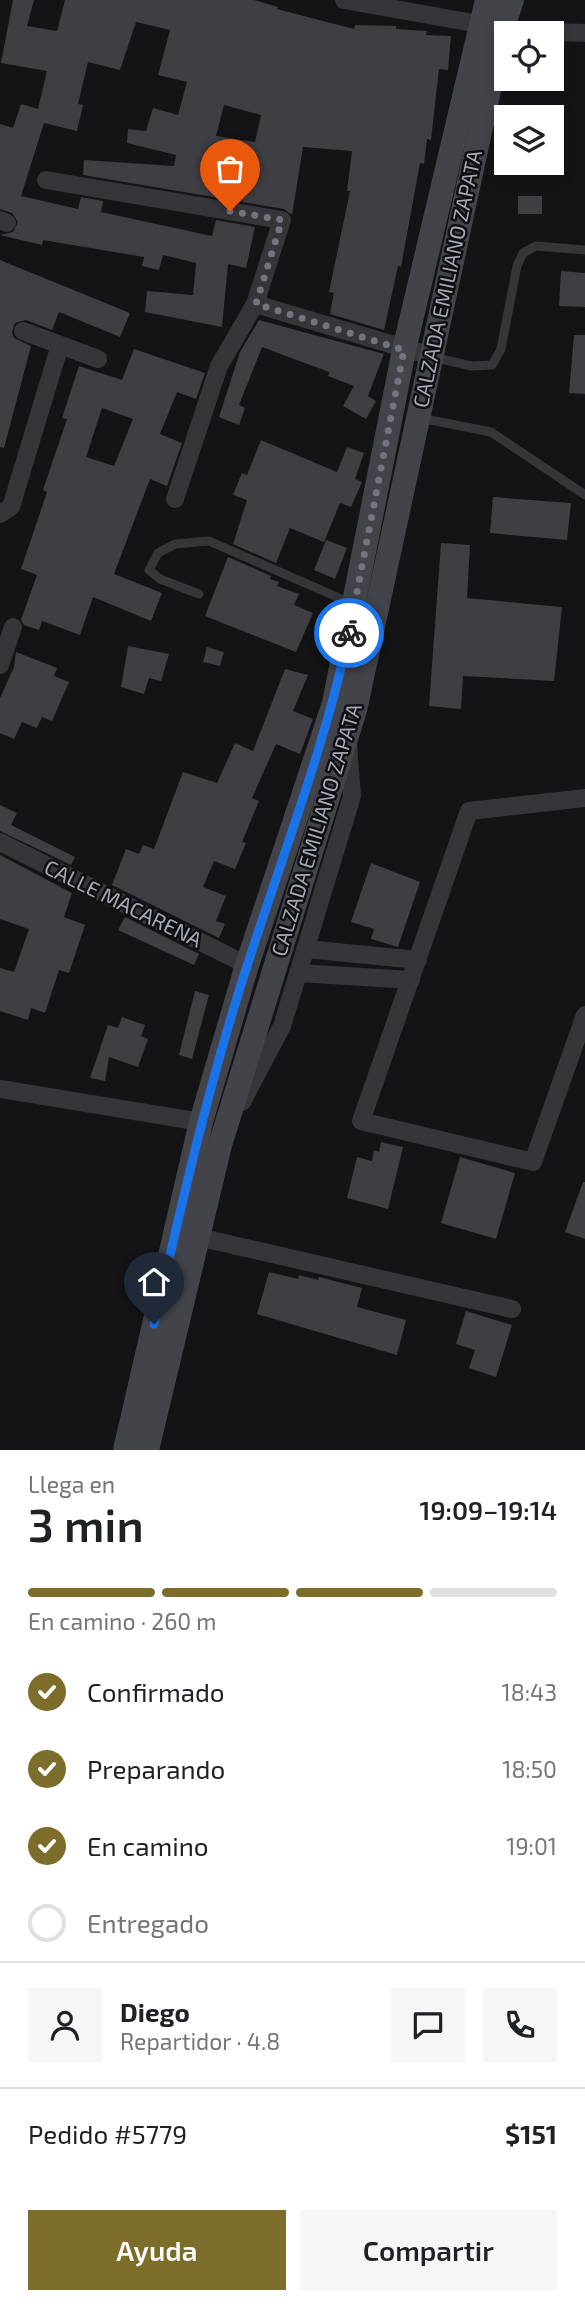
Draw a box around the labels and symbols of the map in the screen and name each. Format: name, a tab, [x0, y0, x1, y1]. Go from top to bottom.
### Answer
pin	[200, 139, 260, 211]
street label: CALZADA EMILIANO ZAPATA	[407, 148, 486, 410]
courier	[314, 598, 384, 668]
street label: CALZADA EMILIANO ZAPATA	[265, 700, 366, 959]
street label: CALLE MACARENA	[41, 854, 206, 952]
pin	[124, 1252, 184, 1324]

